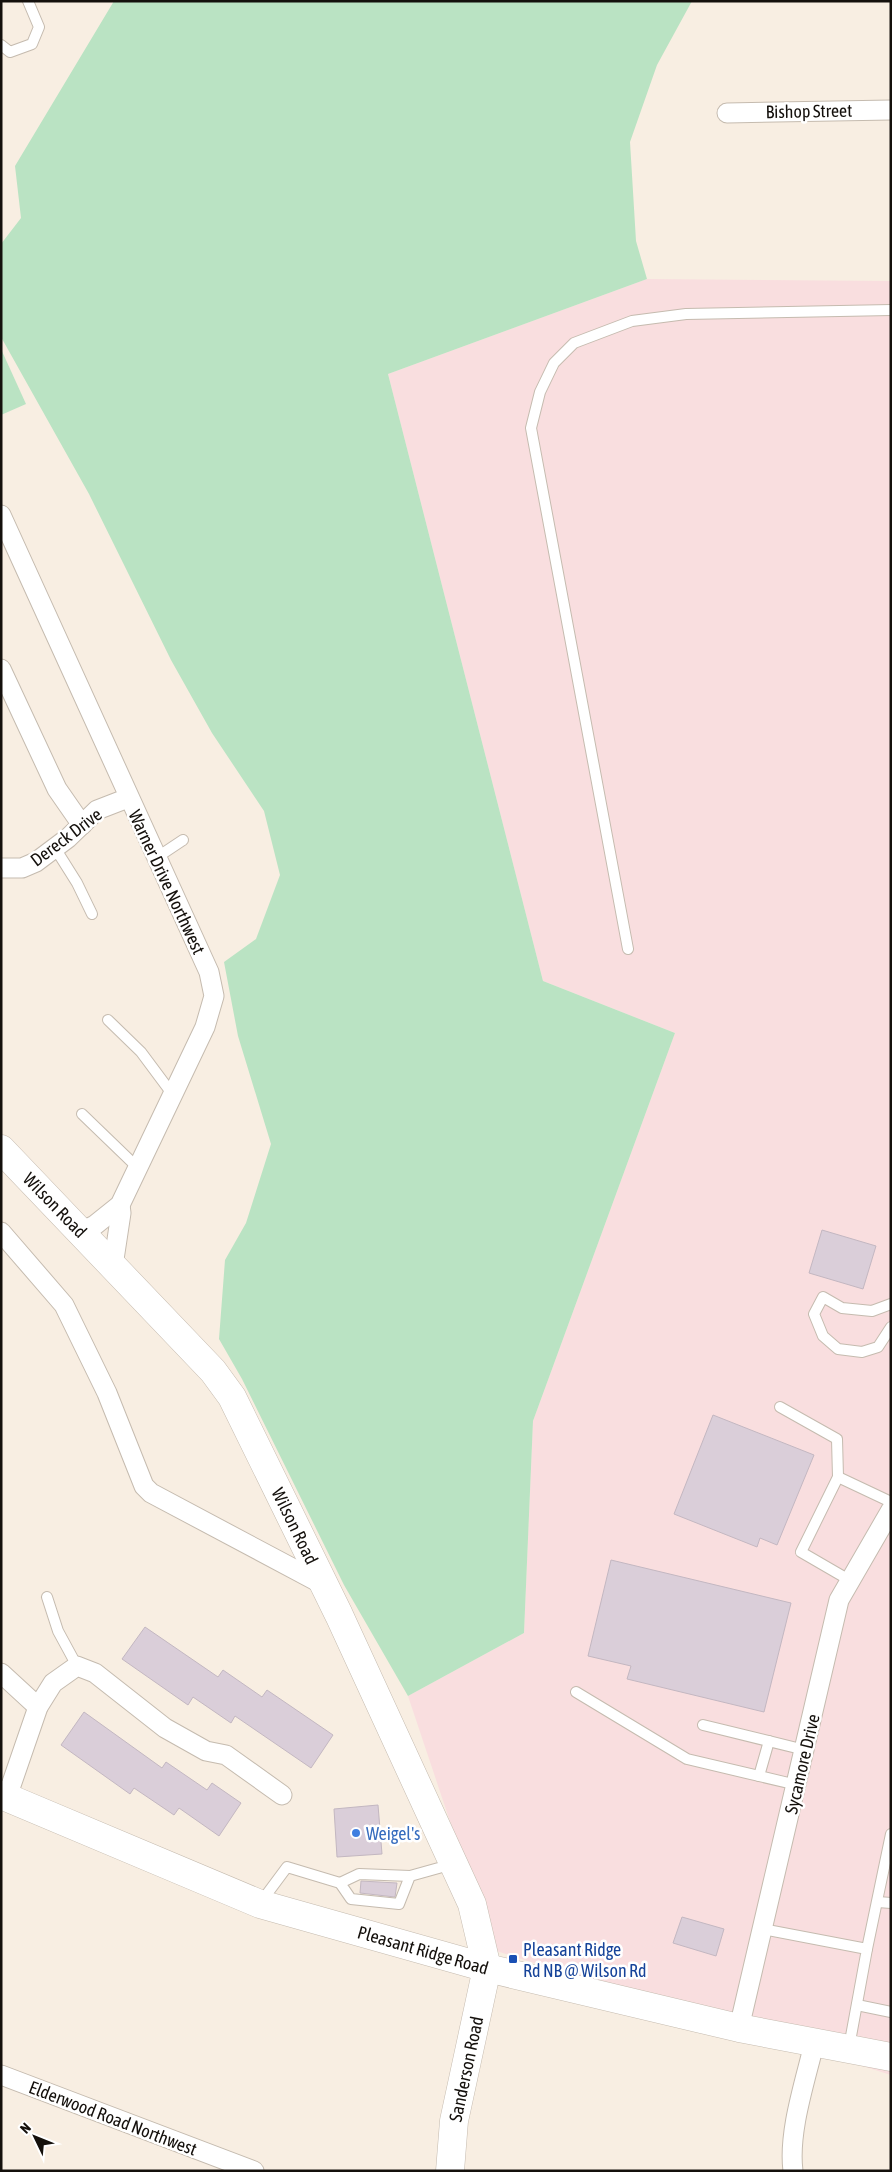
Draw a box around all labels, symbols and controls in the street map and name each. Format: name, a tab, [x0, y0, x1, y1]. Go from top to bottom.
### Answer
street label: Bishop Street	[765, 100, 853, 122]
street label: Dereck Drive	[26, 803, 106, 871]
street label: Warner Drive Northwest	[124, 807, 210, 957]
street label: Wilson Road	[19, 1168, 91, 1242]
street label: Wilson Road	[268, 1484, 322, 1568]
street label: Sycamore Drive	[780, 1712, 824, 1816]
place label: Weigel's	[366, 1823, 420, 1844]
marker: Weigel's	[350, 1827, 362, 1839]
street label: Pleasant Ridge Road	[355, 1921, 491, 1979]
place label: Pleasant Ridge Rd NB @ Wilson Rd	[523, 1939, 647, 1981]
marker: Pleasant Ridge Rd NB @ Wilson Rd	[507, 1953, 519, 1965]
street label: Sanderson Road	[445, 2014, 487, 2124]
street label: Elderwood Road Northwest	[26, 2076, 200, 2160]
north arrow	[10, 2112, 60, 2162]

